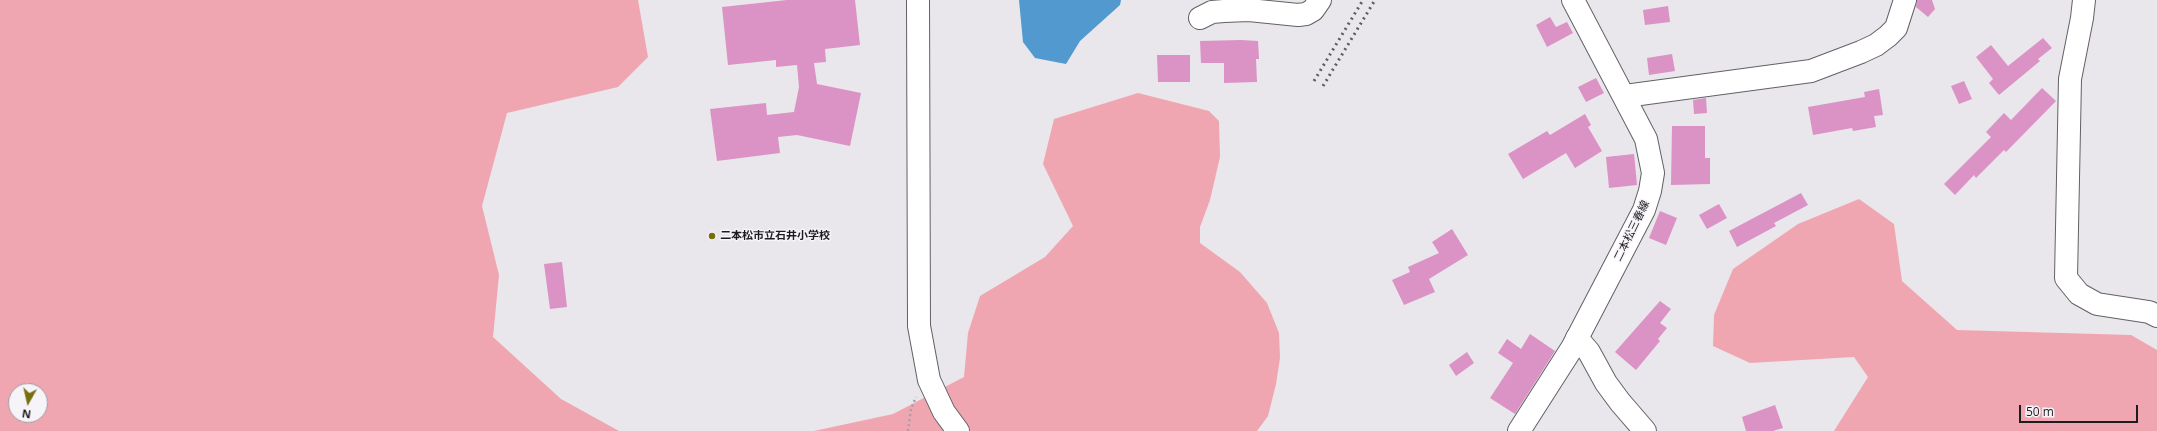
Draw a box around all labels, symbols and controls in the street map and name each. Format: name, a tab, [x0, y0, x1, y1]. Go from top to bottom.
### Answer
street label: 二本松三春線	[1612, 198, 1652, 264]
place label: 二本松市立石井小学校	[720, 229, 830, 243]
marker: 二本松市立石井小学校	[707, 231, 717, 241]
north arrow	[8, 383, 48, 423]
scale bar	[2021, 397, 2140, 423]
text: 50 m	[2026, 403, 2054, 420]
text: N	[21, 406, 32, 422]

